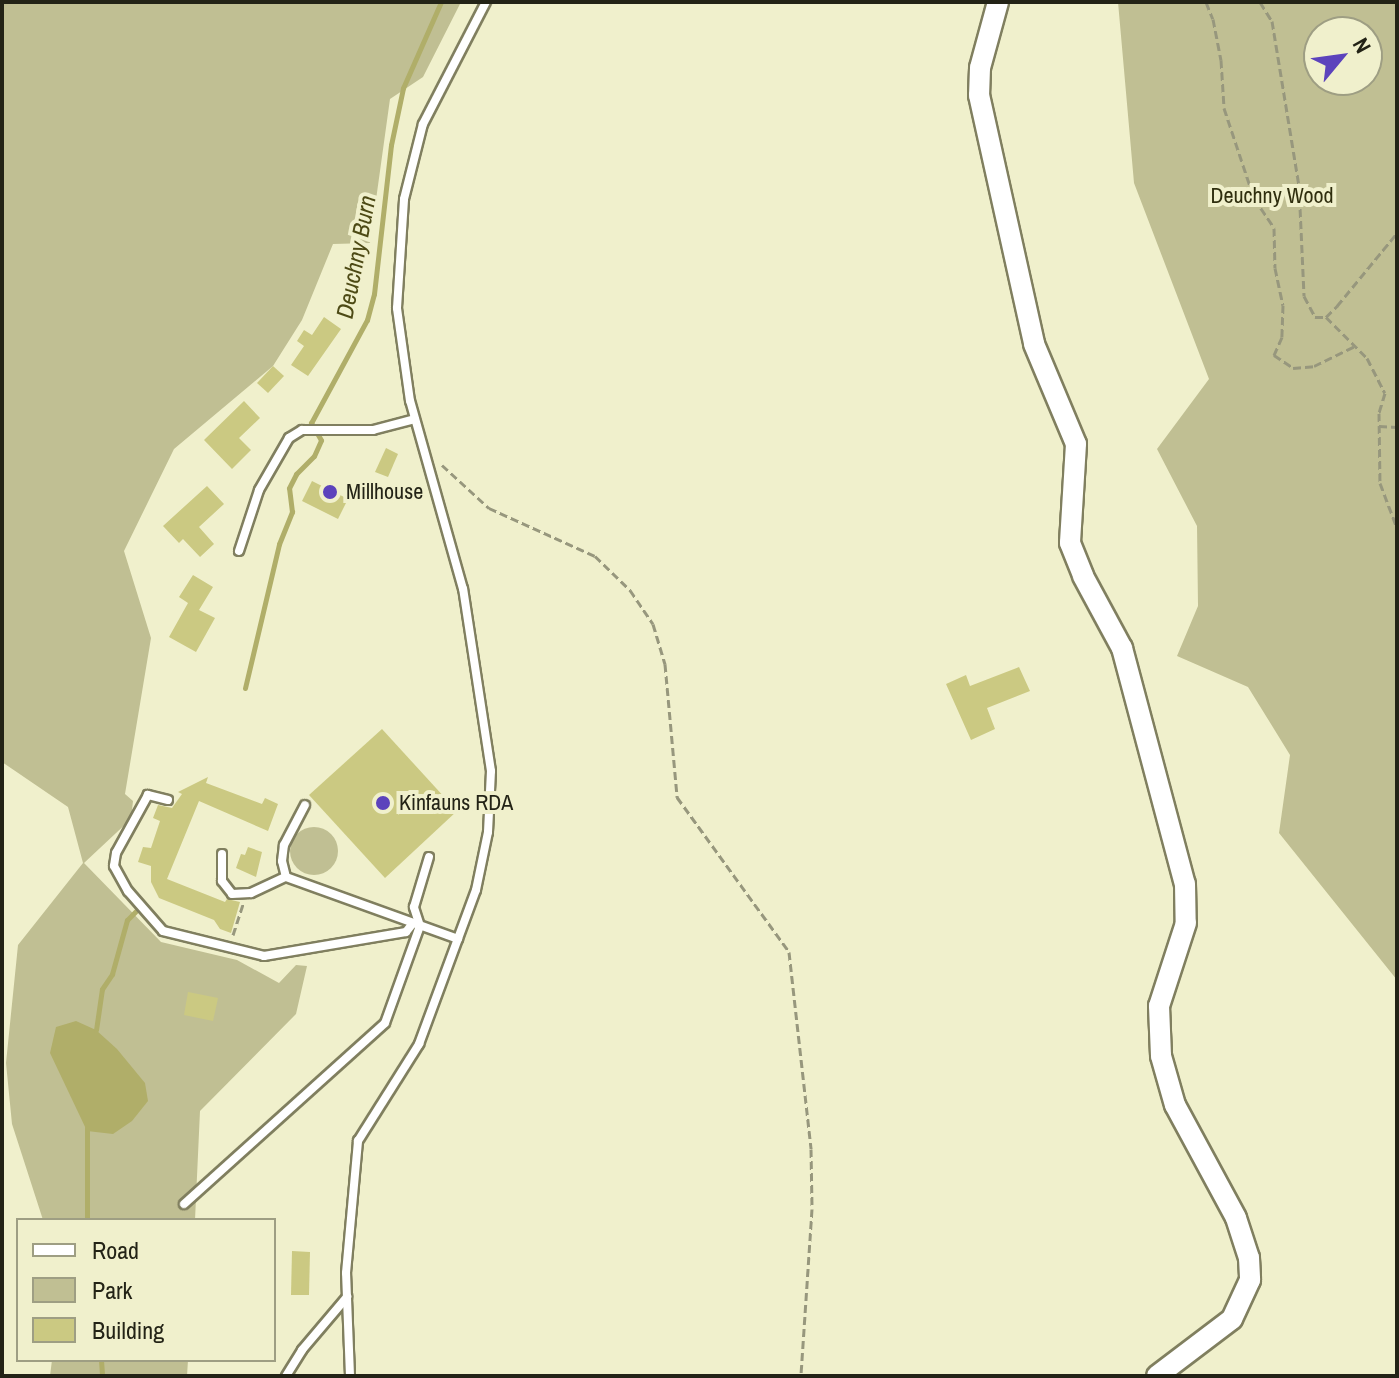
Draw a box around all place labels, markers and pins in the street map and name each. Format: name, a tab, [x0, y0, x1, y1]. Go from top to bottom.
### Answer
place label: Millhouse	[346, 479, 423, 505]
marker: Millhouse	[321, 483, 339, 501]
place label: Kinfauns RDA	[399, 790, 513, 816]
marker: Kinfauns RDA	[374, 794, 392, 812]

